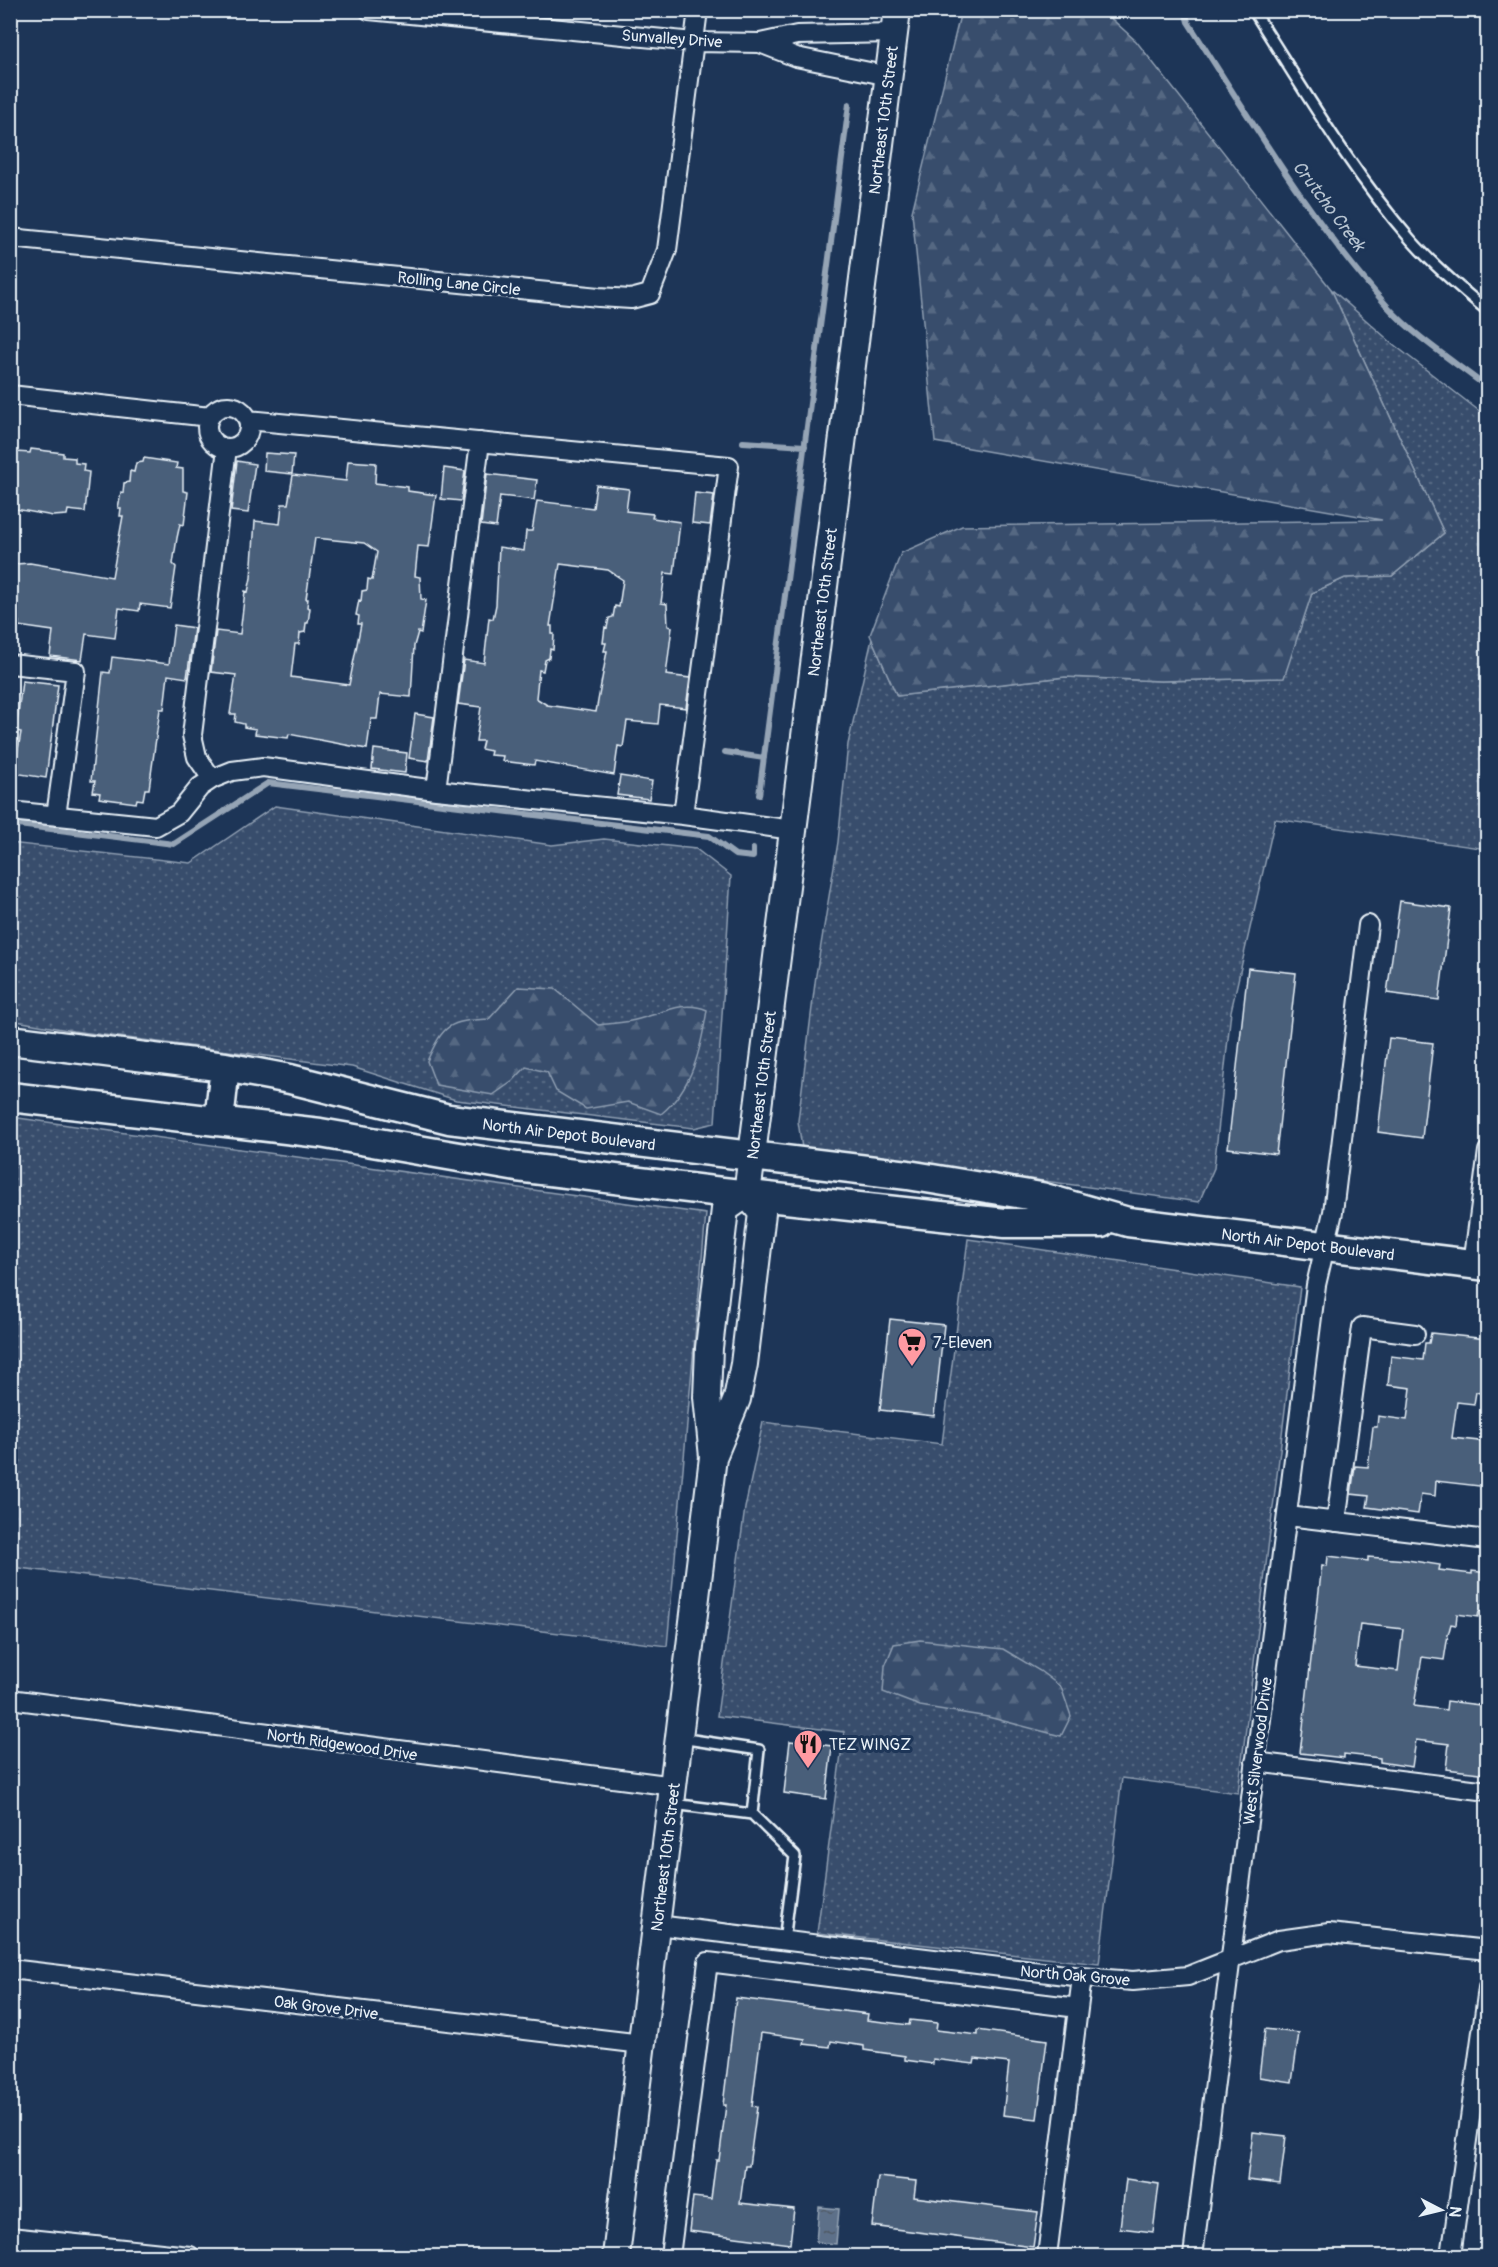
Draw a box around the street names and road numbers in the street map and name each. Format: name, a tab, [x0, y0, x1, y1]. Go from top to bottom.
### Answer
street label: Sunvalley Drive	[621, 25, 723, 53]
street label: Northeast 10th Street	[865, 44, 903, 196]
street label: Rolling Lane Circle	[396, 268, 521, 300]
street label: Northeast 10th Street	[804, 526, 842, 678]
street label: Northeast 10th Street	[743, 1009, 781, 1161]
street label: North Air Depot Boulevard	[481, 1114, 657, 1156]
street label: North Air Depot Boulevard	[1220, 1224, 1396, 1266]
street label: West Silverwood Drive	[1239, 1676, 1277, 1826]
street label: North Ridgewood Drive	[265, 1725, 419, 1765]
street label: Northeast 10th Street	[647, 1781, 685, 1933]
street label: North Oak Grove	[1019, 1961, 1131, 1991]
street label: Oak Grove Drive	[273, 1992, 379, 2024]

